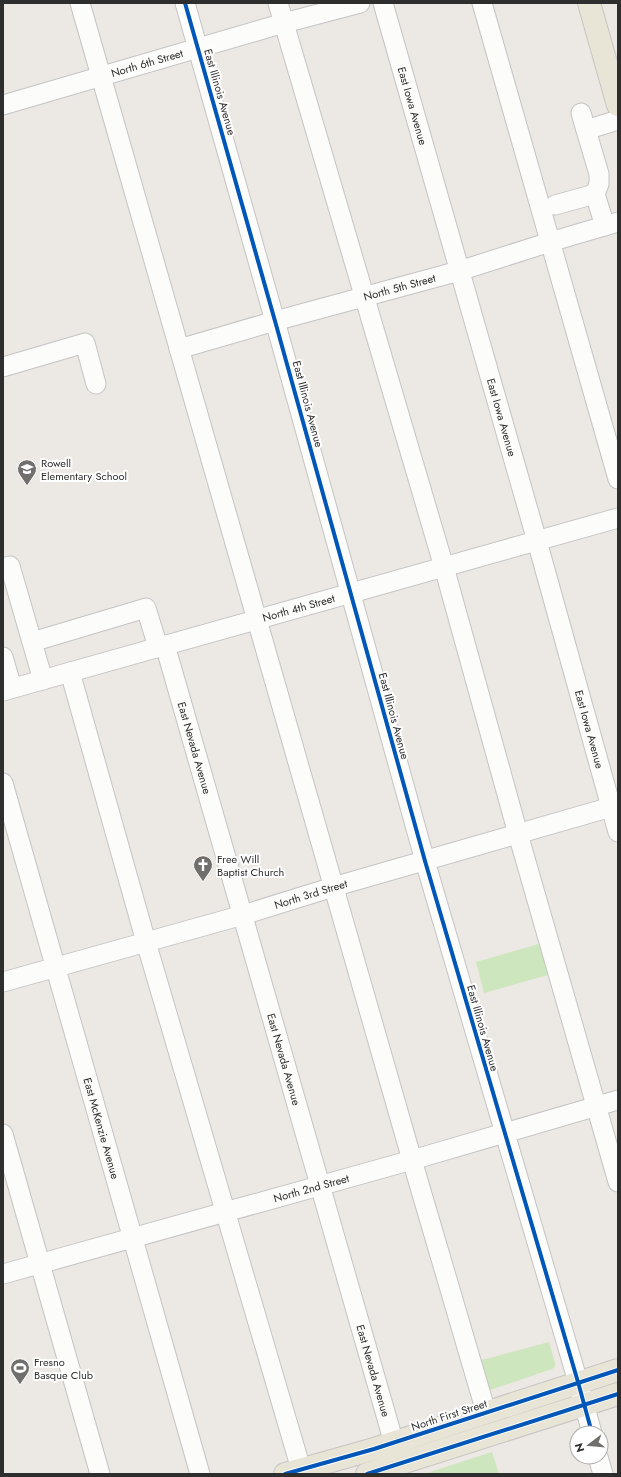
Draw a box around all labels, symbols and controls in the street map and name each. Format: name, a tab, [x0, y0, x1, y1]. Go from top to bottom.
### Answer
street label: North 6th Street	[109, 45, 185, 81]
street label: East Illinois Avenue	[200, 47, 240, 137]
street label: East Iowa Avenue	[394, 65, 431, 147]
street label: North 5th Street	[362, 270, 438, 305]
street label: East Illinois Avenue	[289, 359, 327, 449]
street label: East Iowa Avenue	[483, 376, 520, 459]
place label: Rowell Elementary School	[41, 455, 127, 484]
school or university icon: Rowell Elementary School	[16, 458, 38, 486]
street label: North 4th Street	[261, 590, 337, 626]
street label: East Illinois Avenue	[375, 671, 413, 761]
street label: East Iowa Avenue	[571, 688, 608, 771]
street label: East Nevada Avenue	[174, 700, 215, 796]
place label: Free Will Baptist Church	[217, 851, 284, 880]
church icon: Free Will Baptist Church	[192, 854, 214, 882]
street label: North 3rd Street	[272, 875, 349, 913]
street label: East Illinois Avenue	[463, 983, 503, 1073]
street label: East Nevada Avenue	[263, 1011, 305, 1108]
street label: East McKenzie Avenue	[79, 1076, 124, 1181]
street label: North 2nd Street	[272, 1170, 351, 1206]
street label: East Nevada Avenue	[352, 1323, 394, 1419]
place label: Fresno Basque Club	[34, 1354, 93, 1383]
sports icon: Fresno Basque Club	[9, 1357, 31, 1385]
street label: North First Street	[409, 1395, 489, 1435]
north arrow	[569, 1425, 609, 1465]
text: N	[570, 1441, 588, 1454]

